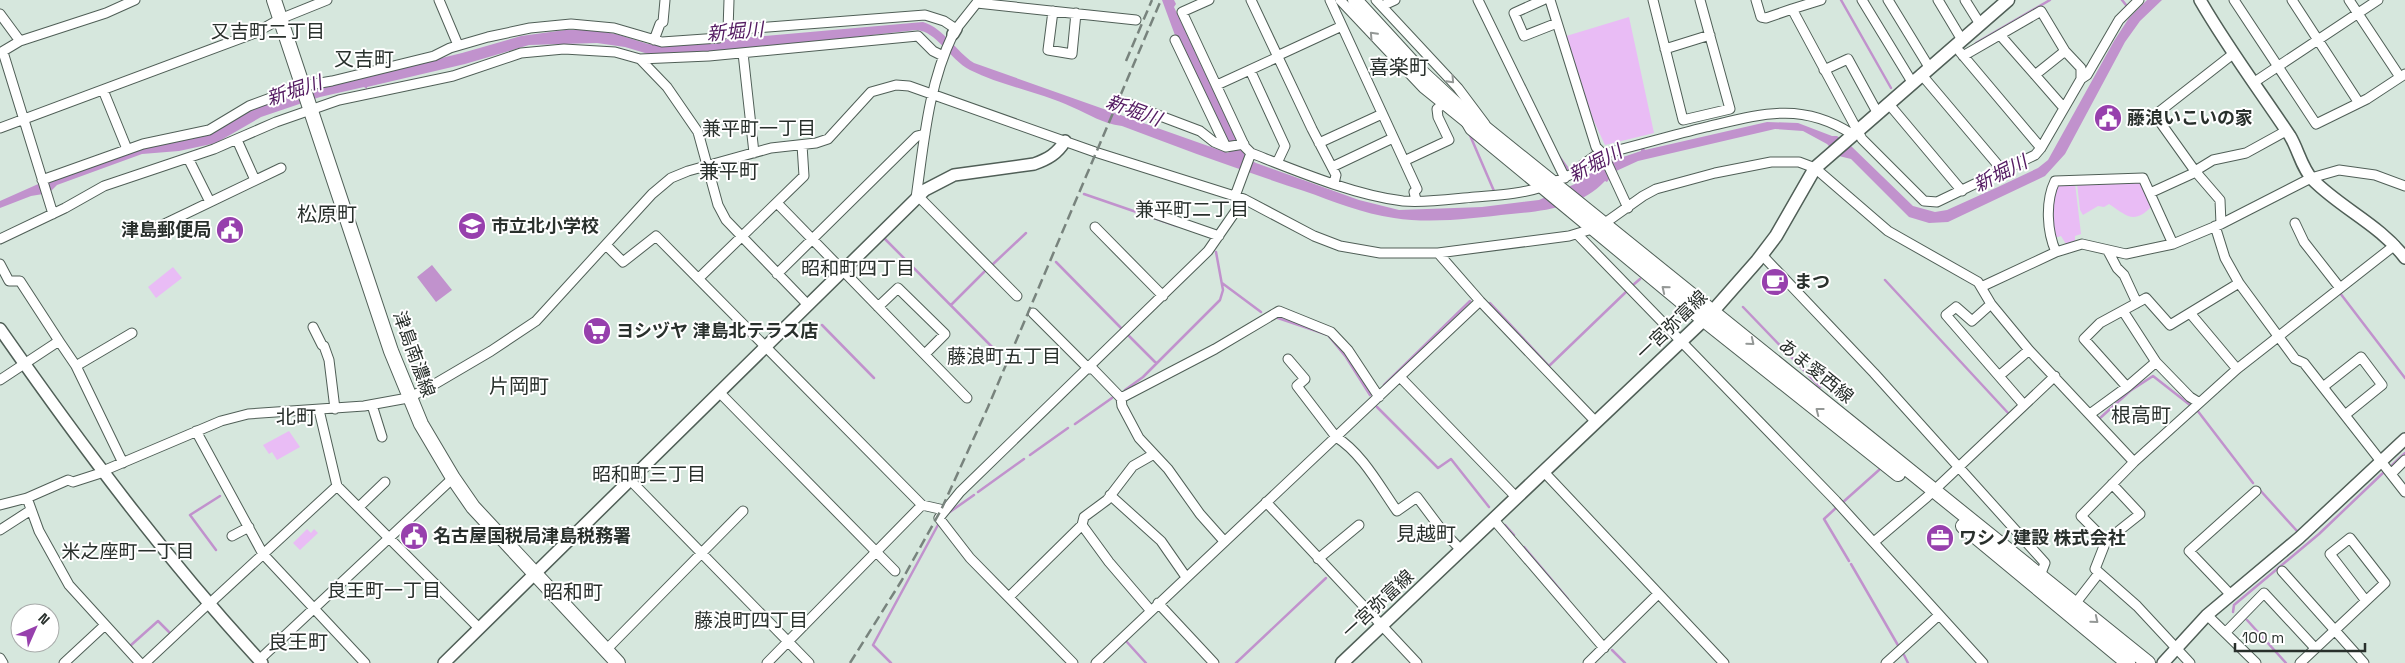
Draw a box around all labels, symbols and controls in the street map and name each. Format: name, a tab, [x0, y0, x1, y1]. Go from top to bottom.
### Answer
water label: 新堀川	[706, 16, 767, 46]
district label: 又吉町二丁目	[211, 19, 325, 44]
one-way arrow	[1370, 32, 1379, 41]
district label: 又吉町	[334, 46, 394, 72]
district label: 喜楽町	[1369, 54, 1429, 80]
water label: 新堀川	[263, 69, 327, 111]
one-way arrow	[1445, 75, 1454, 84]
water label: 新堀川	[1103, 89, 1167, 133]
public building icon: 藤浪いこいの家	[2093, 103, 2123, 133]
place label: 藤浪いこいの家	[2127, 106, 2253, 129]
district label: 兼平町一丁目	[702, 116, 816, 141]
water label: 新堀川	[1564, 138, 1628, 188]
water label: 新堀川	[1969, 148, 2033, 198]
district label: 兼平町	[699, 158, 759, 184]
district label: 兼平町二丁目	[1135, 197, 1249, 222]
district label: 松原町	[297, 201, 357, 227]
school or university icon: 市立北小学校	[457, 211, 487, 241]
place label: 市立北小学校	[491, 214, 599, 237]
public building icon: 津島郵便局	[215, 215, 245, 245]
place label: 津島郵便局	[121, 218, 211, 241]
district label: 昭和町四丁目	[801, 256, 915, 281]
cafe icon: まつ	[1760, 267, 1790, 297]
place label: まつ	[1794, 270, 1830, 293]
street label: 一宮弥富線	[1631, 285, 1712, 364]
one-way arrow	[1662, 286, 1671, 294]
street label: 津島南濃線	[388, 308, 441, 400]
supermarket icon: ヨシヅヤ 津島北テラス店	[582, 316, 612, 346]
place label: ヨシヅヤ 津島北テラス店	[616, 319, 818, 342]
street label: あま愛西線	[1774, 333, 1859, 408]
one-way arrow	[1745, 336, 1754, 344]
district label: 藤浪町五丁目	[947, 344, 1061, 369]
district label: 片岡町	[489, 373, 549, 399]
district label: 根高町	[2111, 402, 2171, 428]
district label: 北町	[276, 404, 316, 430]
one-way arrow	[1815, 408, 1824, 417]
district label: 昭和町三丁目	[592, 462, 706, 487]
public building icon: 名古屋国税局津島税務署	[399, 521, 429, 551]
district label: 見越町	[1396, 521, 1456, 547]
office icon: ワシノ建設 株式会社	[1925, 523, 1955, 553]
place label: 名古屋国税局津島税務署	[433, 524, 631, 547]
place label: ワシノ建設 株式会社	[1959, 526, 2126, 549]
district label: 米之座町一丁目	[61, 539, 195, 564]
street label: 一宮弥富線	[1337, 565, 1418, 643]
district label: 良王町一丁目	[327, 578, 441, 603]
district label: 昭和町	[543, 579, 603, 605]
north arrow	[10, 603, 60, 653]
district label: 藤浪町四丁目	[694, 608, 808, 633]
text: N	[35, 609, 54, 628]
one-way arrow	[2089, 615, 2098, 623]
scale bar	[2235, 620, 2365, 652]
text: 100 m	[2242, 628, 2284, 647]
district label: 良王町	[268, 629, 328, 655]

